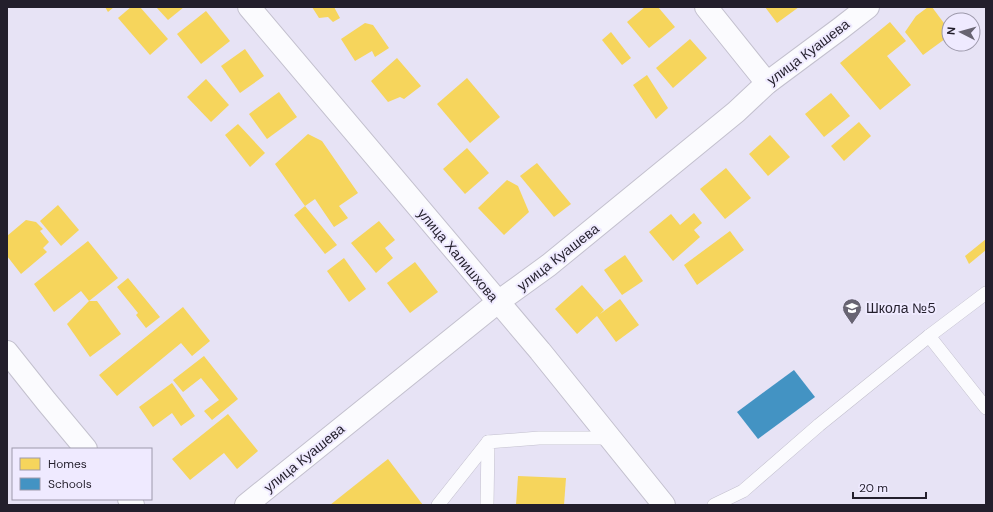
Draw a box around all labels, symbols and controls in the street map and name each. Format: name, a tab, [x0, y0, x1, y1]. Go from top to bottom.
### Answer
north arrow	[941, 12, 981, 52]
street label: улица Куашева	[763, 15, 853, 89]
text: N	[944, 26, 958, 36]
street label: улица Халишхова	[414, 205, 502, 305]
street label: улица Куашева	[513, 219, 603, 295]
school or university icon: Школа №5	[841, 297, 863, 325]
place label: Школа №5	[866, 299, 936, 317]
street label: улица Куашева	[260, 420, 348, 496]
legend	[12, 448, 152, 500]
text: Homes	[48, 456, 87, 472]
scale bar	[853, 474, 926, 500]
text: Schools	[48, 476, 92, 492]
text: 20 m	[859, 480, 888, 496]

